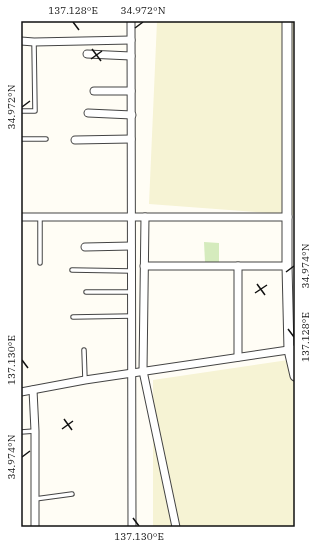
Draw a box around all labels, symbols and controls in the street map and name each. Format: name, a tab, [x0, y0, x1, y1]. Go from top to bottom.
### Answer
text: 137.128°E	[48, 4, 98, 17]
text: 34.972°N	[120, 4, 166, 17]
text: 34.972°N	[5, 84, 18, 130]
text: 34.974°N	[299, 243, 312, 289]
text: 137.128°E	[299, 312, 312, 362]
text: 137.130°E	[5, 335, 18, 385]
text: 34.974°N	[5, 434, 18, 480]
text: 137.130°E	[114, 530, 164, 543]

